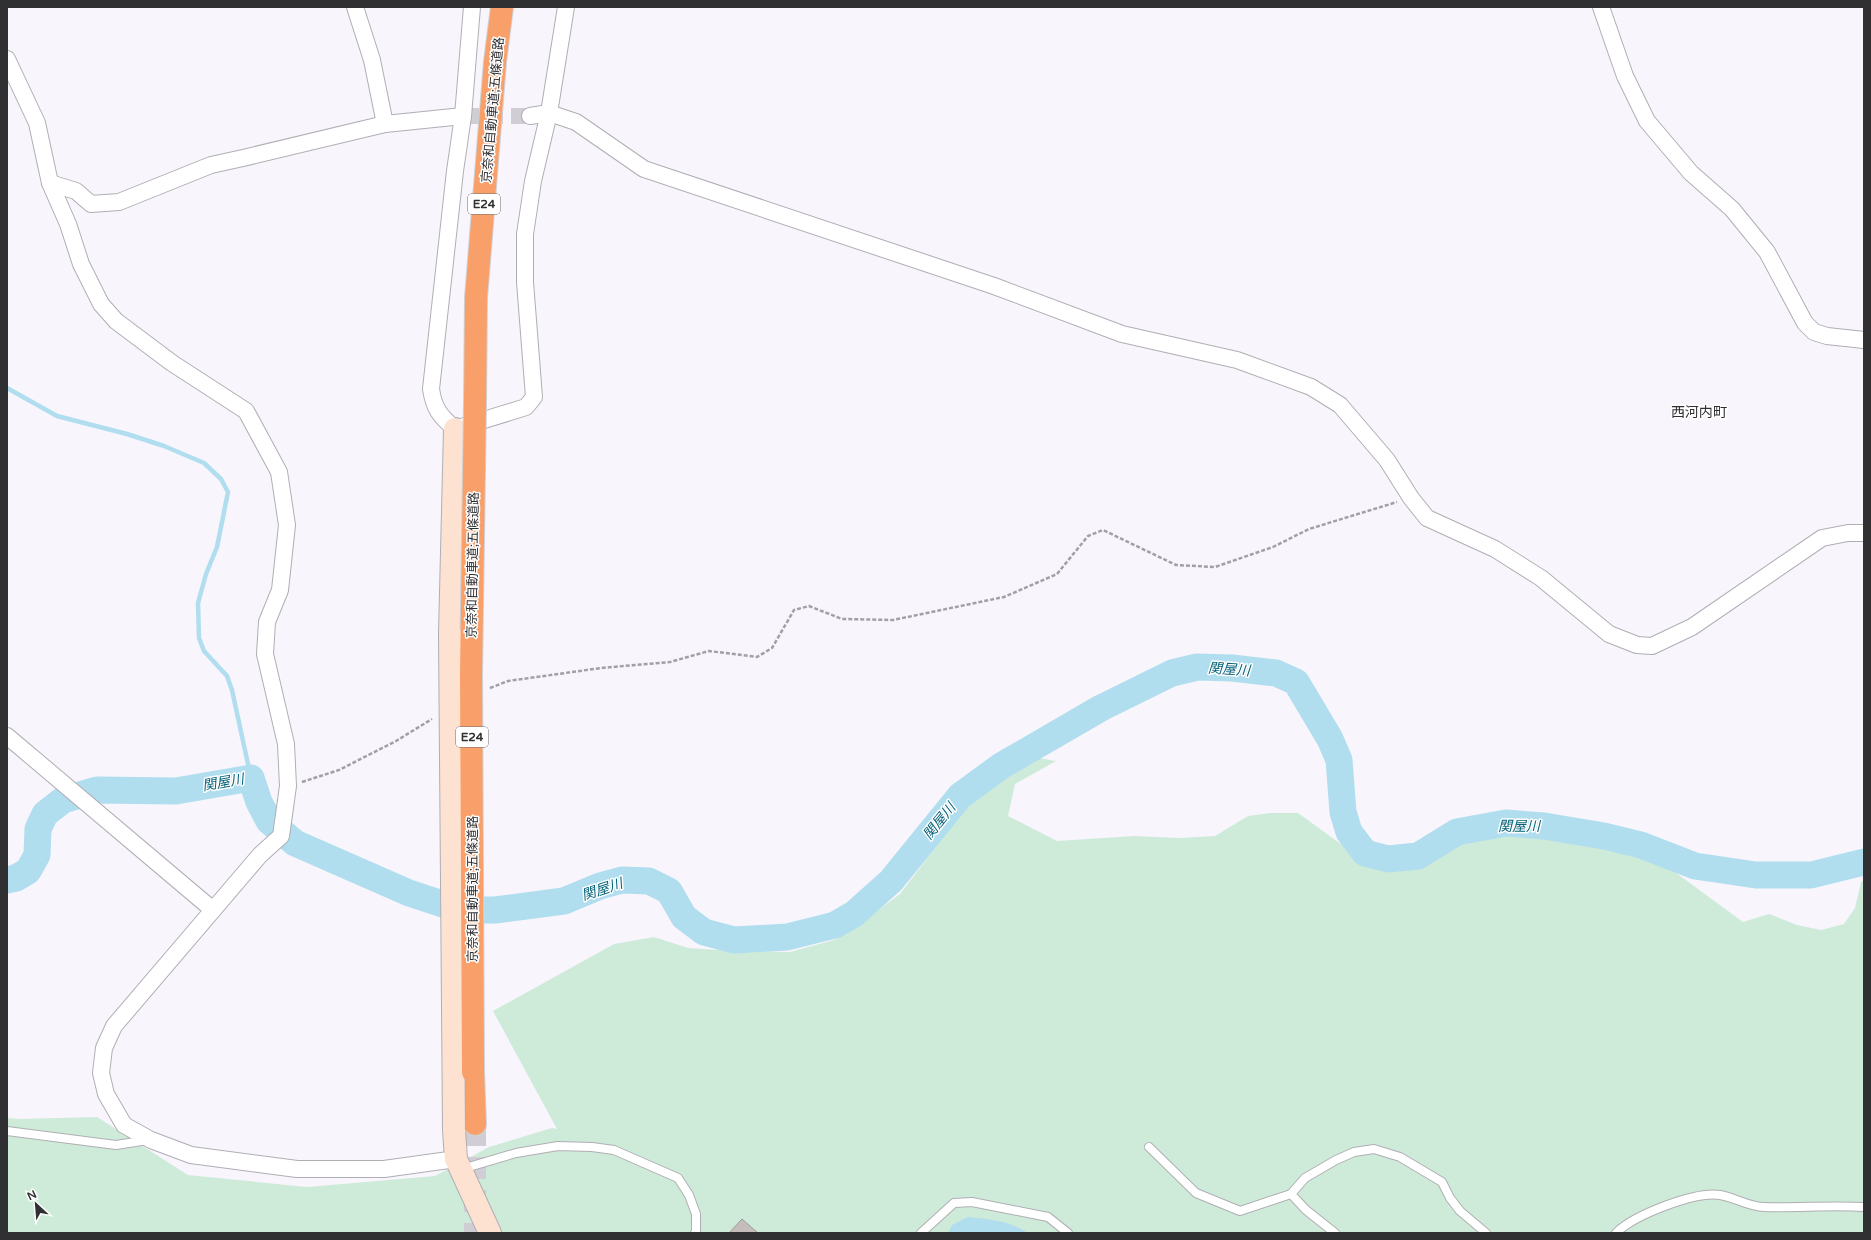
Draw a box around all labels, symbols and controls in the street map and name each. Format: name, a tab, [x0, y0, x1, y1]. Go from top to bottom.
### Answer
street label: 京奈和自動車道;五條道路	[479, 36, 507, 184]
road number: E24	[468, 194, 500, 214]
district label: 西河内町	[1671, 404, 1727, 421]
street label: 京奈和自動車道;五條道路	[464, 492, 482, 638]
water label: 関屋川	[1207, 660, 1253, 680]
road number: E24	[456, 727, 488, 747]
water label: 関屋川	[201, 770, 247, 795]
water label: 関屋川	[920, 798, 960, 843]
street label: 京奈和自動車道;五條道路	[465, 816, 481, 962]
water label: 関屋川	[1498, 818, 1542, 835]
water label: 関屋川	[580, 874, 627, 904]
north arrow	[16, 1184, 56, 1224]
text: N	[25, 1188, 39, 1203]

